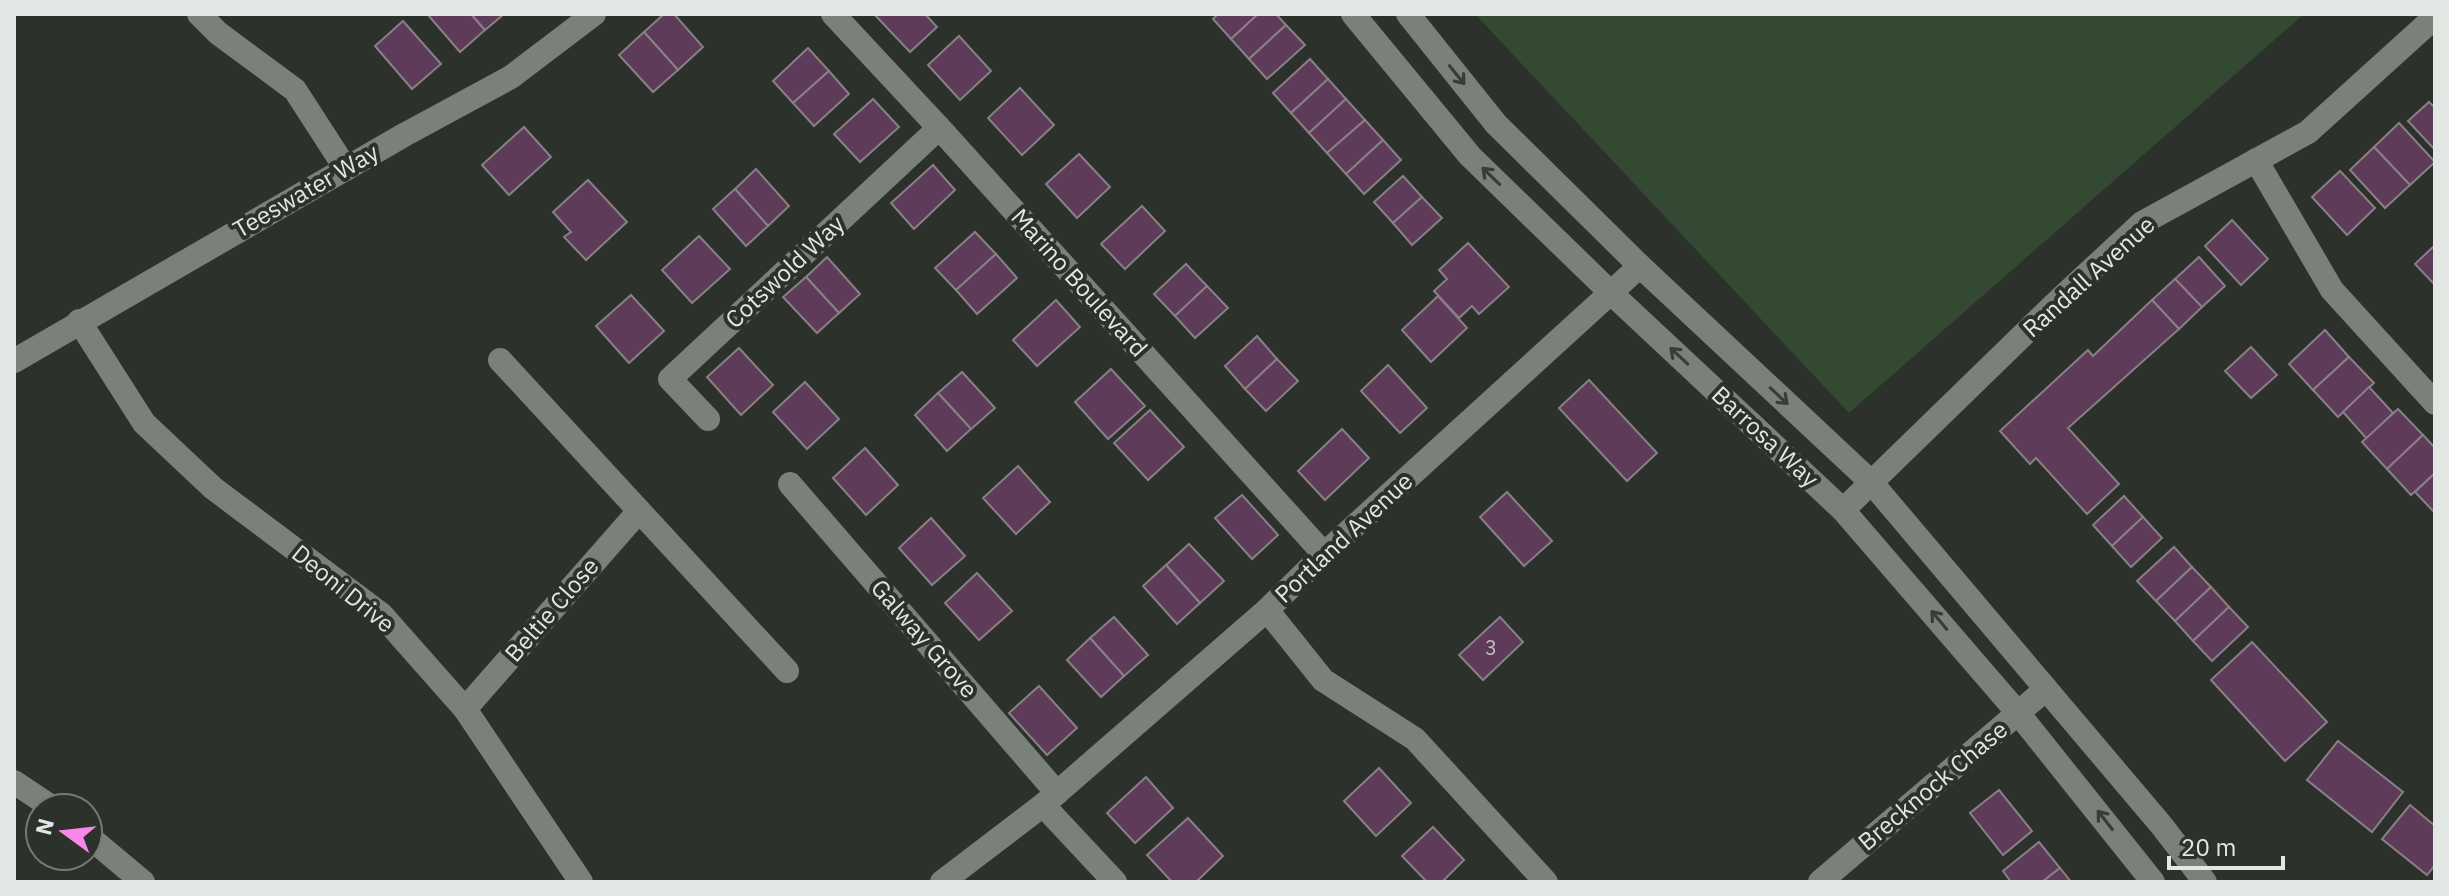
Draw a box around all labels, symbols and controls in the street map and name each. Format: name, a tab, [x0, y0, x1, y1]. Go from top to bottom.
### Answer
one-way arrow	[1448, 64, 1465, 85]
street label: Teeswater Way	[227, 136, 384, 245]
one-way arrow	[1482, 167, 1501, 186]
street label: Marino Boulevard	[1005, 201, 1155, 363]
street label: Cotswold Way	[718, 208, 851, 335]
street label: Randall Avenue	[2016, 208, 2161, 344]
one-way arrow	[1669, 347, 1689, 365]
street label: Barrosa Way	[1705, 378, 1826, 494]
one-way arrow	[1769, 387, 1789, 406]
street label: Portland Avenue	[1267, 465, 1419, 610]
street label: Deoni Drive	[285, 537, 402, 640]
street label: Beltie Close	[497, 550, 605, 668]
street label: Galway Grove	[864, 572, 985, 705]
one-way arrow	[1930, 611, 1948, 631]
house number: 3	[1485, 634, 1497, 661]
street label: Brecknock Chase	[1851, 713, 2014, 857]
north arrow	[24, 792, 104, 872]
one-way arrow	[2097, 810, 2114, 831]
text: N	[28, 815, 60, 838]
scale bar	[2169, 820, 2283, 870]
text: 20 m	[2181, 831, 2236, 863]

